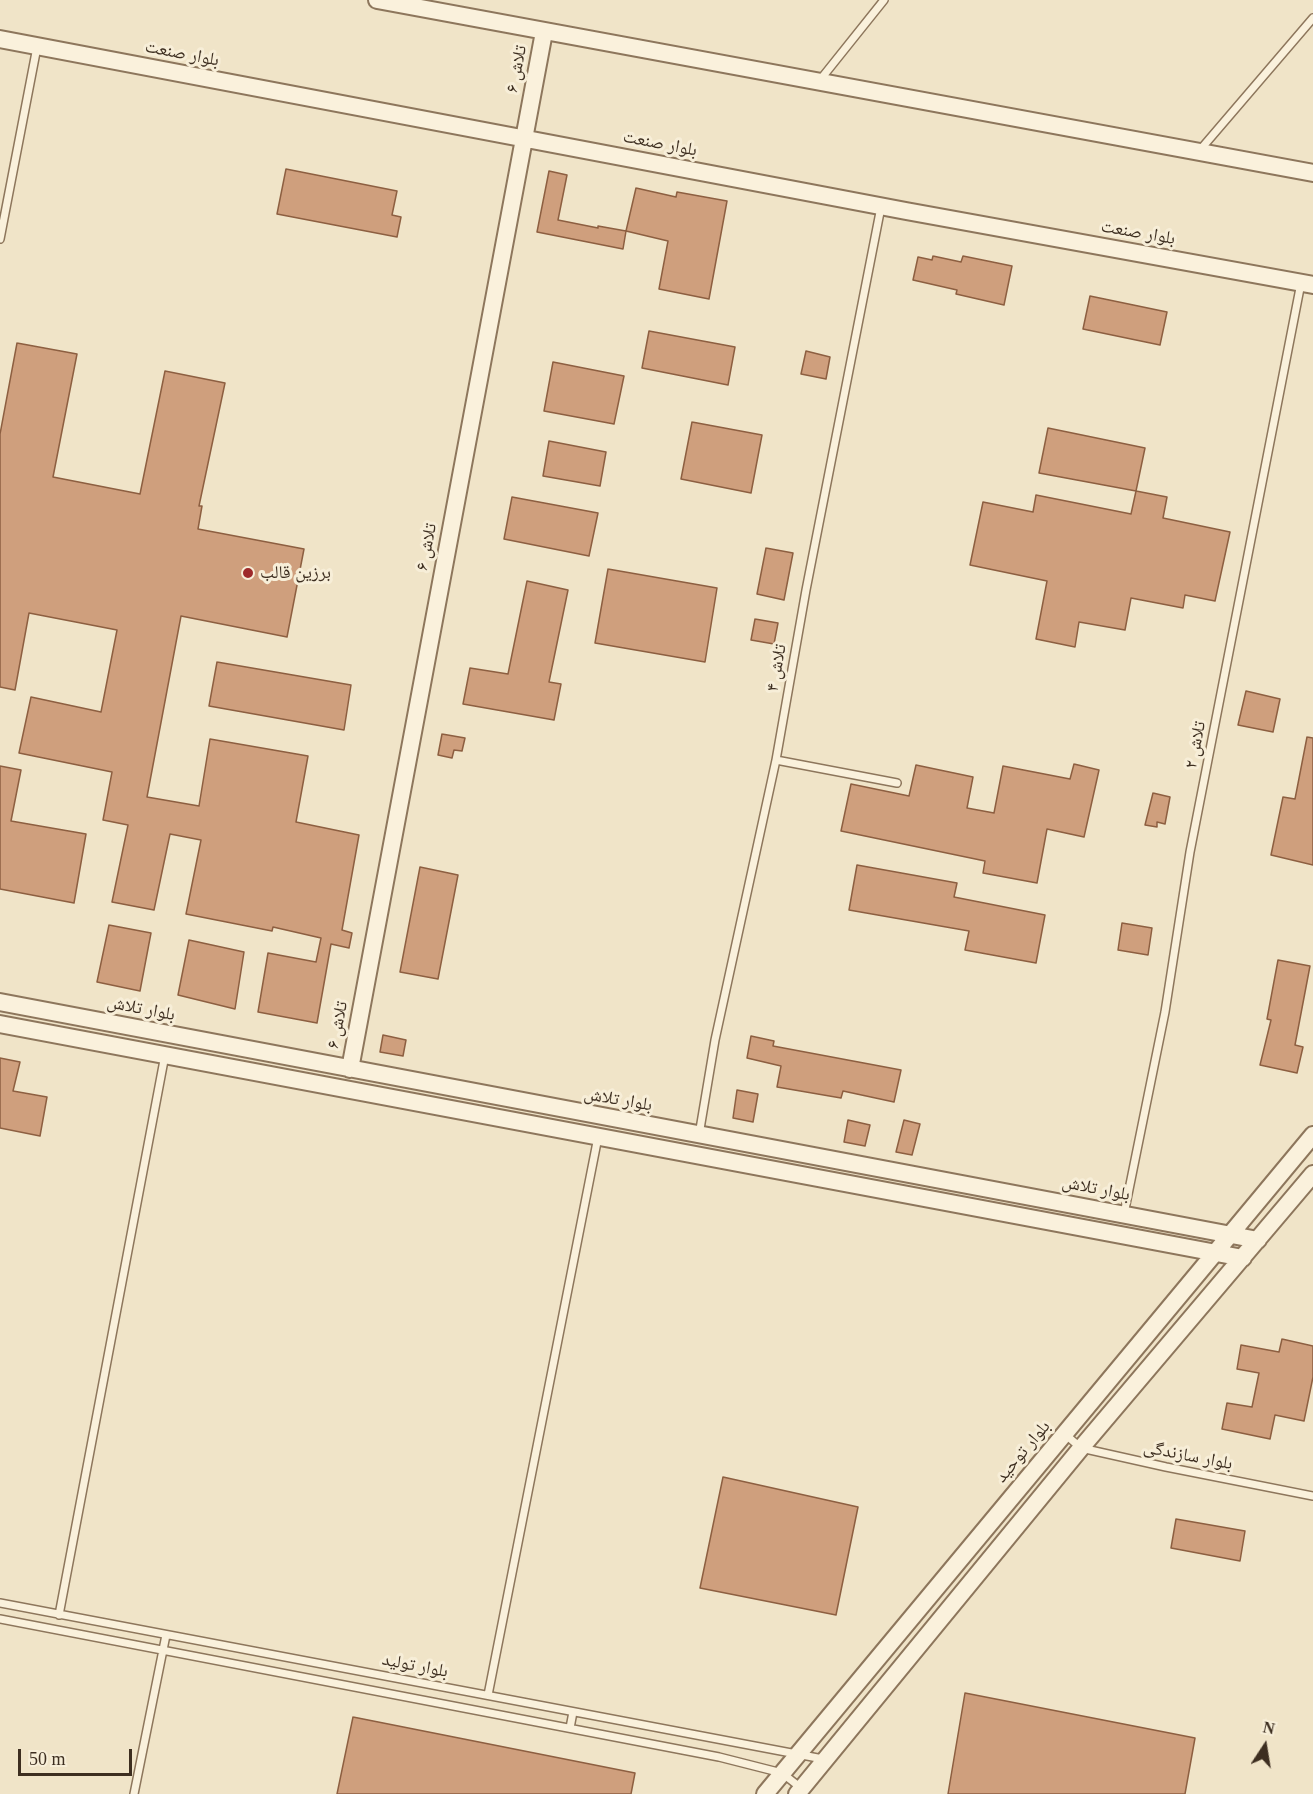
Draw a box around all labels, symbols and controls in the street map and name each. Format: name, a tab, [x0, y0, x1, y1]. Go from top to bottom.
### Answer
street label: بلوار صنعت	[143, 36, 221, 72]
street label: تلاش ۶	[502, 43, 532, 95]
street label: بلوار صنعت	[621, 126, 699, 162]
street label: بلوار صنعت	[1099, 216, 1177, 250]
street label: تلاش ۶	[412, 521, 442, 573]
place label: برزین قالب	[260, 562, 331, 584]
marker: برزین قالب	[241, 566, 255, 580]
street label: تلاش ۴	[762, 643, 792, 693]
street label: تلاش ۲	[1181, 719, 1211, 771]
street label: بلوار تلاش	[105, 992, 177, 1026]
street label: تلاش ۶	[323, 999, 353, 1051]
street label: بلوار تلاش	[582, 1083, 654, 1117]
street label: بلوار تلاش	[1060, 1172, 1132, 1206]
street label: بلوار توحید	[991, 1416, 1055, 1488]
street label: بلوار سازندگی	[1142, 1437, 1234, 1475]
street label: بلوار تولید	[380, 1649, 450, 1683]
north arrow	[1235, 1716, 1295, 1776]
text: N	[1261, 1718, 1276, 1737]
scale bar	[21, 1737, 135, 1775]
text: 50 m	[29, 1749, 66, 1769]

